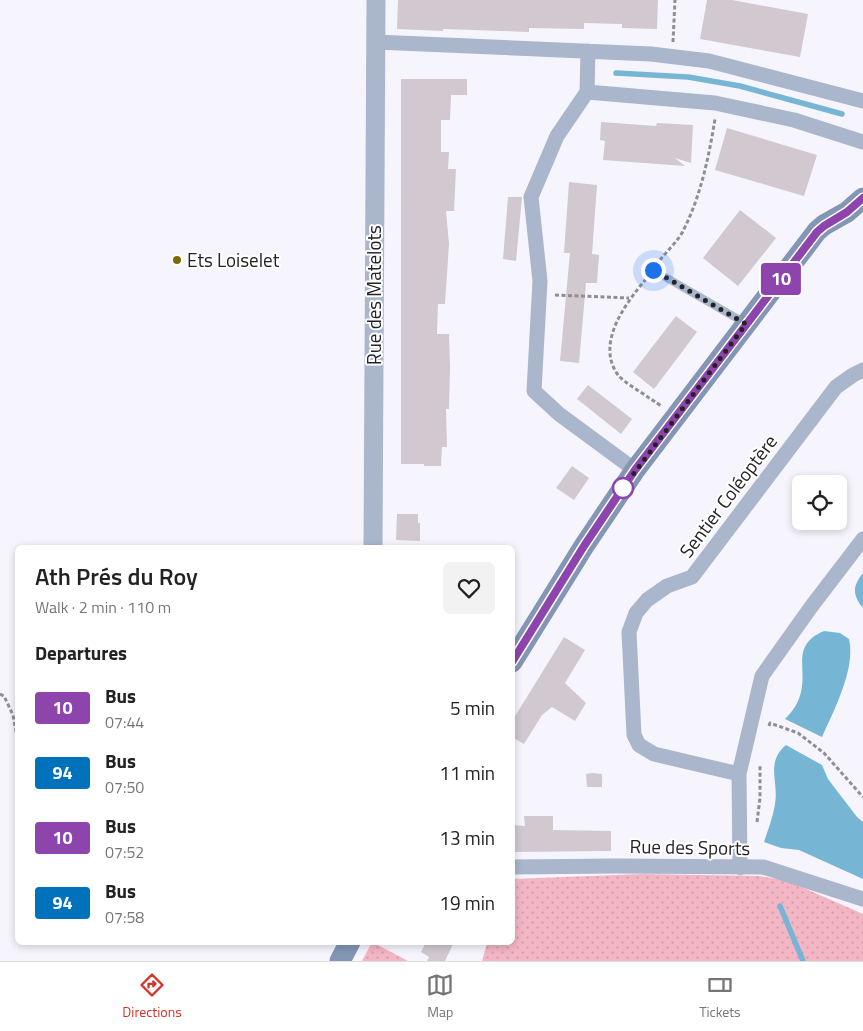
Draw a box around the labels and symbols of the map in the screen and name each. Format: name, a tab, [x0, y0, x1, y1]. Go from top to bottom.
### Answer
street label: Rue des Matelots	[359, 225, 388, 365]
place label: Ets Loiselet	[187, 245, 280, 274]
marker: Ets Loiselet	[171, 254, 183, 266]
your location	[641, 258, 666, 283]
line badge: 10	[758, 263, 804, 295]
street label: Sentier Coléoptère	[672, 428, 784, 563]
unlabelled marker	[612, 477, 634, 499]
street label: Rue des Sports	[629, 831, 751, 862]

